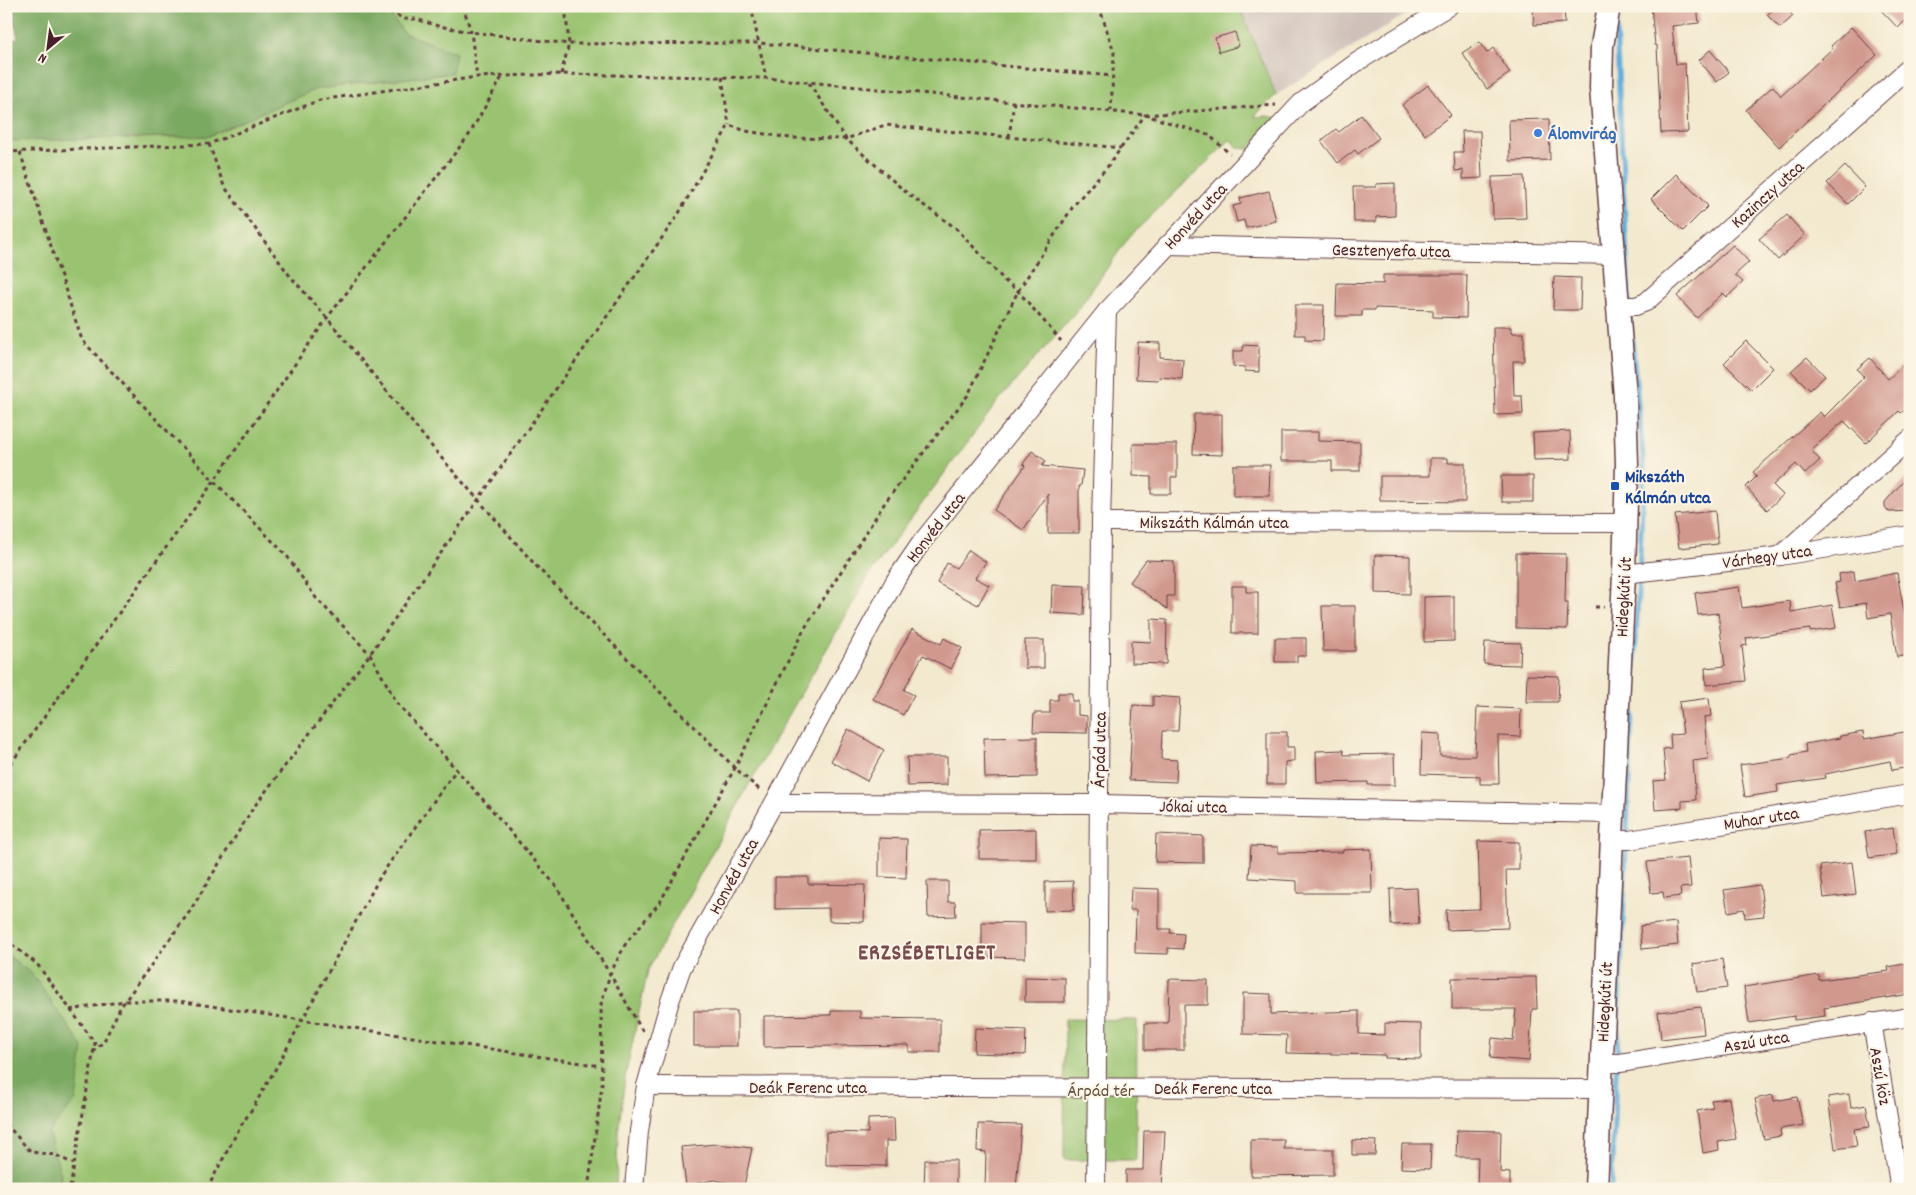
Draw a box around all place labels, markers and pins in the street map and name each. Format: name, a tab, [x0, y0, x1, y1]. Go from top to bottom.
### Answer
place label: Álomvirág	[1548, 123, 1616, 148]
marker: Álomvirág	[1532, 127, 1544, 139]
place label: Mikszáth Kálmán utca	[1625, 466, 1711, 512]
marker: Mikszáth Kálmán utca	[1609, 480, 1621, 492]

